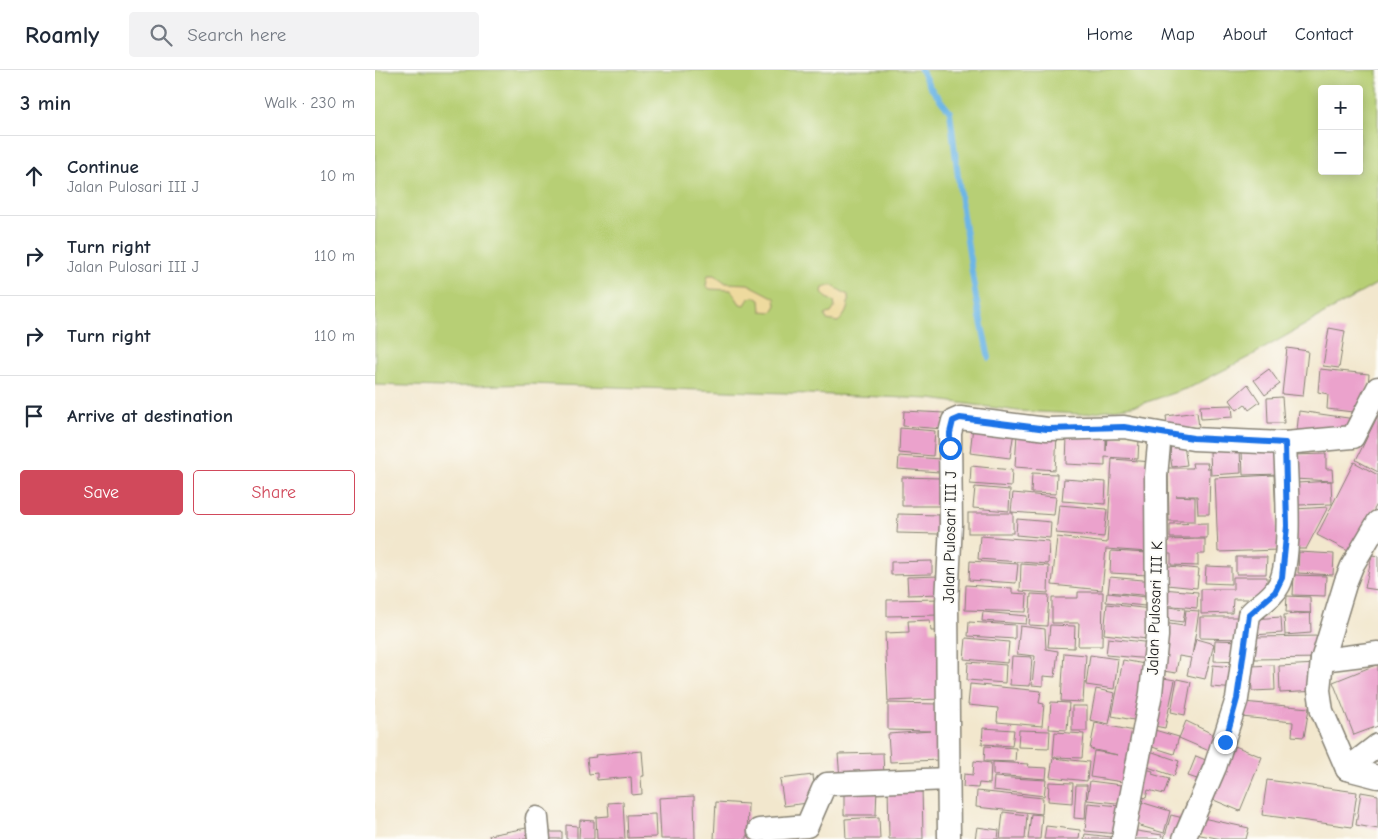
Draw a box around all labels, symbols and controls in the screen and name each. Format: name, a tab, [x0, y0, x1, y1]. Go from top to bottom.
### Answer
search box	[129, 12, 479, 57]
text: Roamly	[25, 21, 99, 49]
icon: search	[147, 21, 175, 49]
text: Search here	[187, 24, 286, 46]
text: Home	[1086, 24, 1133, 45]
text: Map	[1161, 24, 1195, 45]
text: About	[1223, 24, 1267, 45]
text: Contact	[1295, 24, 1353, 45]
map controls	[1318, 85, 1363, 175]
button: +	[1318, 85, 1363, 130]
text: 3 min	[20, 91, 71, 115]
text: Walk · 230 m	[264, 94, 355, 112]
button: −	[1318, 130, 1363, 175]
text: Continue	[67, 156, 139, 178]
icon: ahead	[20, 162, 48, 190]
text: 10 m	[320, 167, 355, 185]
text: Jalan Pulosari III J	[67, 178, 199, 196]
text: Turn right	[67, 236, 151, 258]
icon: right	[20, 242, 48, 270]
text: 110 m	[314, 247, 355, 265]
text: Jalan Pulosari III J	[67, 258, 199, 276]
icon: right	[20, 322, 48, 350]
text: Turn right	[67, 325, 151, 347]
text: 110 m	[314, 327, 355, 345]
icon: arrive	[20, 402, 48, 430]
text: Arrive at destination	[67, 405, 233, 427]
route start	[939, 437, 962, 460]
button: Save	[20, 470, 183, 515]
button: Share	[193, 470, 355, 515]
street label: Jalan Pulosari III J	[940, 471, 960, 603]
street label: Jalan Pulosari III K	[1144, 541, 1166, 675]
route end	[1214, 731, 1237, 754]

